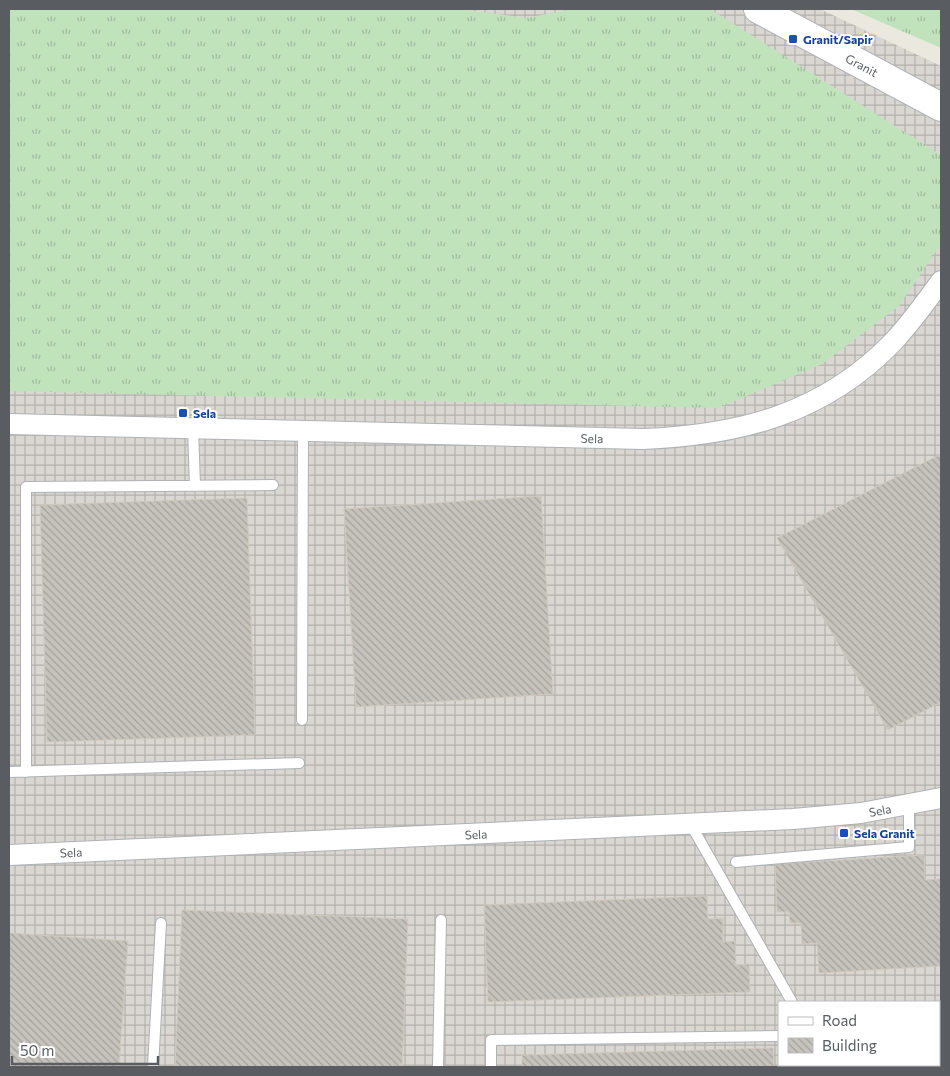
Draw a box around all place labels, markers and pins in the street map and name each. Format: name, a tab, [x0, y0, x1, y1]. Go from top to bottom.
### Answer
place label: Granit/Sapir	[803, 32, 873, 46]
marker: Granit/Sapir	[787, 33, 799, 45]
place label: Sela	[193, 406, 216, 420]
marker: Sela	[177, 407, 189, 419]
place label: Sela Granit	[854, 826, 915, 840]
marker: Sela Granit	[838, 827, 850, 839]

